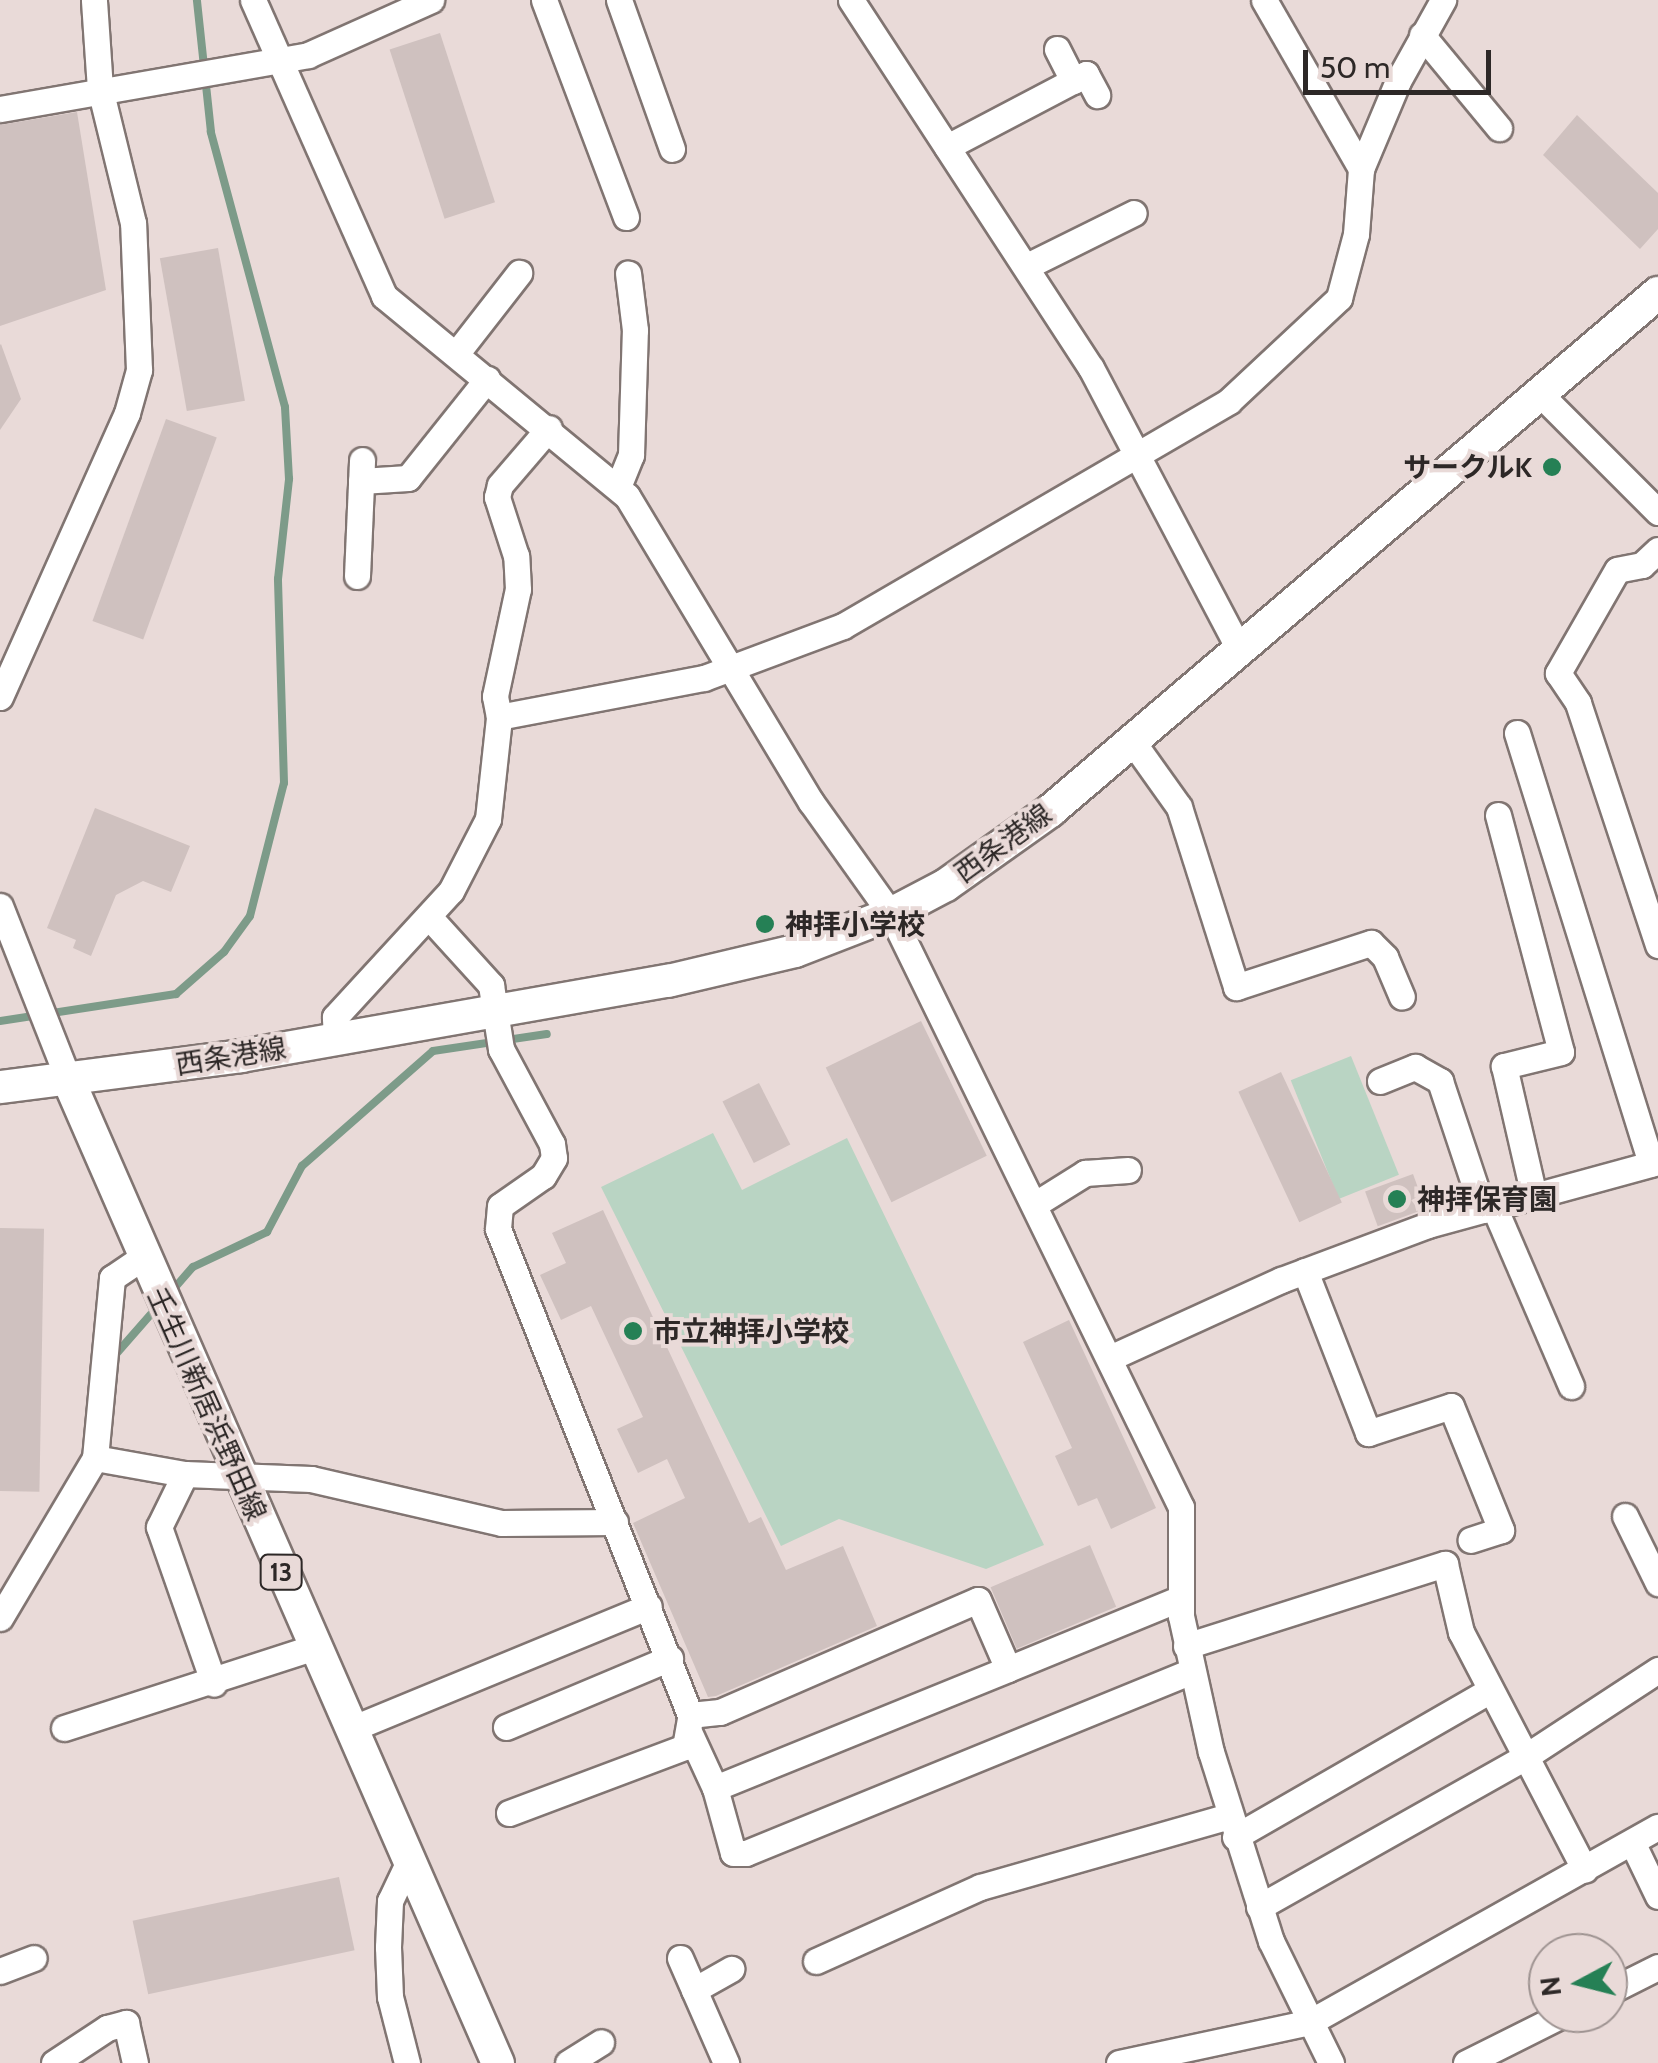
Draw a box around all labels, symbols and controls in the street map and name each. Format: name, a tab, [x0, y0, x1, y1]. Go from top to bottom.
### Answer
scale bar	[1308, 30, 1496, 92]
text: 50 m	[1320, 49, 1390, 86]
place label: サークルK	[1402, 450, 1532, 484]
marker: サークルK	[1541, 456, 1563, 478]
street label: 西条港線	[948, 796, 1058, 890]
place label: 神拝小学校	[785, 907, 925, 941]
marker: 神拝小学校	[754, 913, 776, 935]
street label: 西条港線	[173, 1031, 289, 1081]
place label: 神拝保育園	[1417, 1182, 1557, 1216]
marker: 神拝保育園	[1386, 1188, 1408, 1210]
street label: 壬生川新居浜野田線	[140, 1282, 274, 1526]
place label: 市立神拝小学校	[653, 1314, 849, 1348]
marker: 市立神拝小学校	[622, 1320, 644, 1342]
road number: 13	[258, 1552, 304, 1592]
north arrow	[1528, 1933, 1628, 2033]
text: N	[1532, 1975, 1568, 1998]

